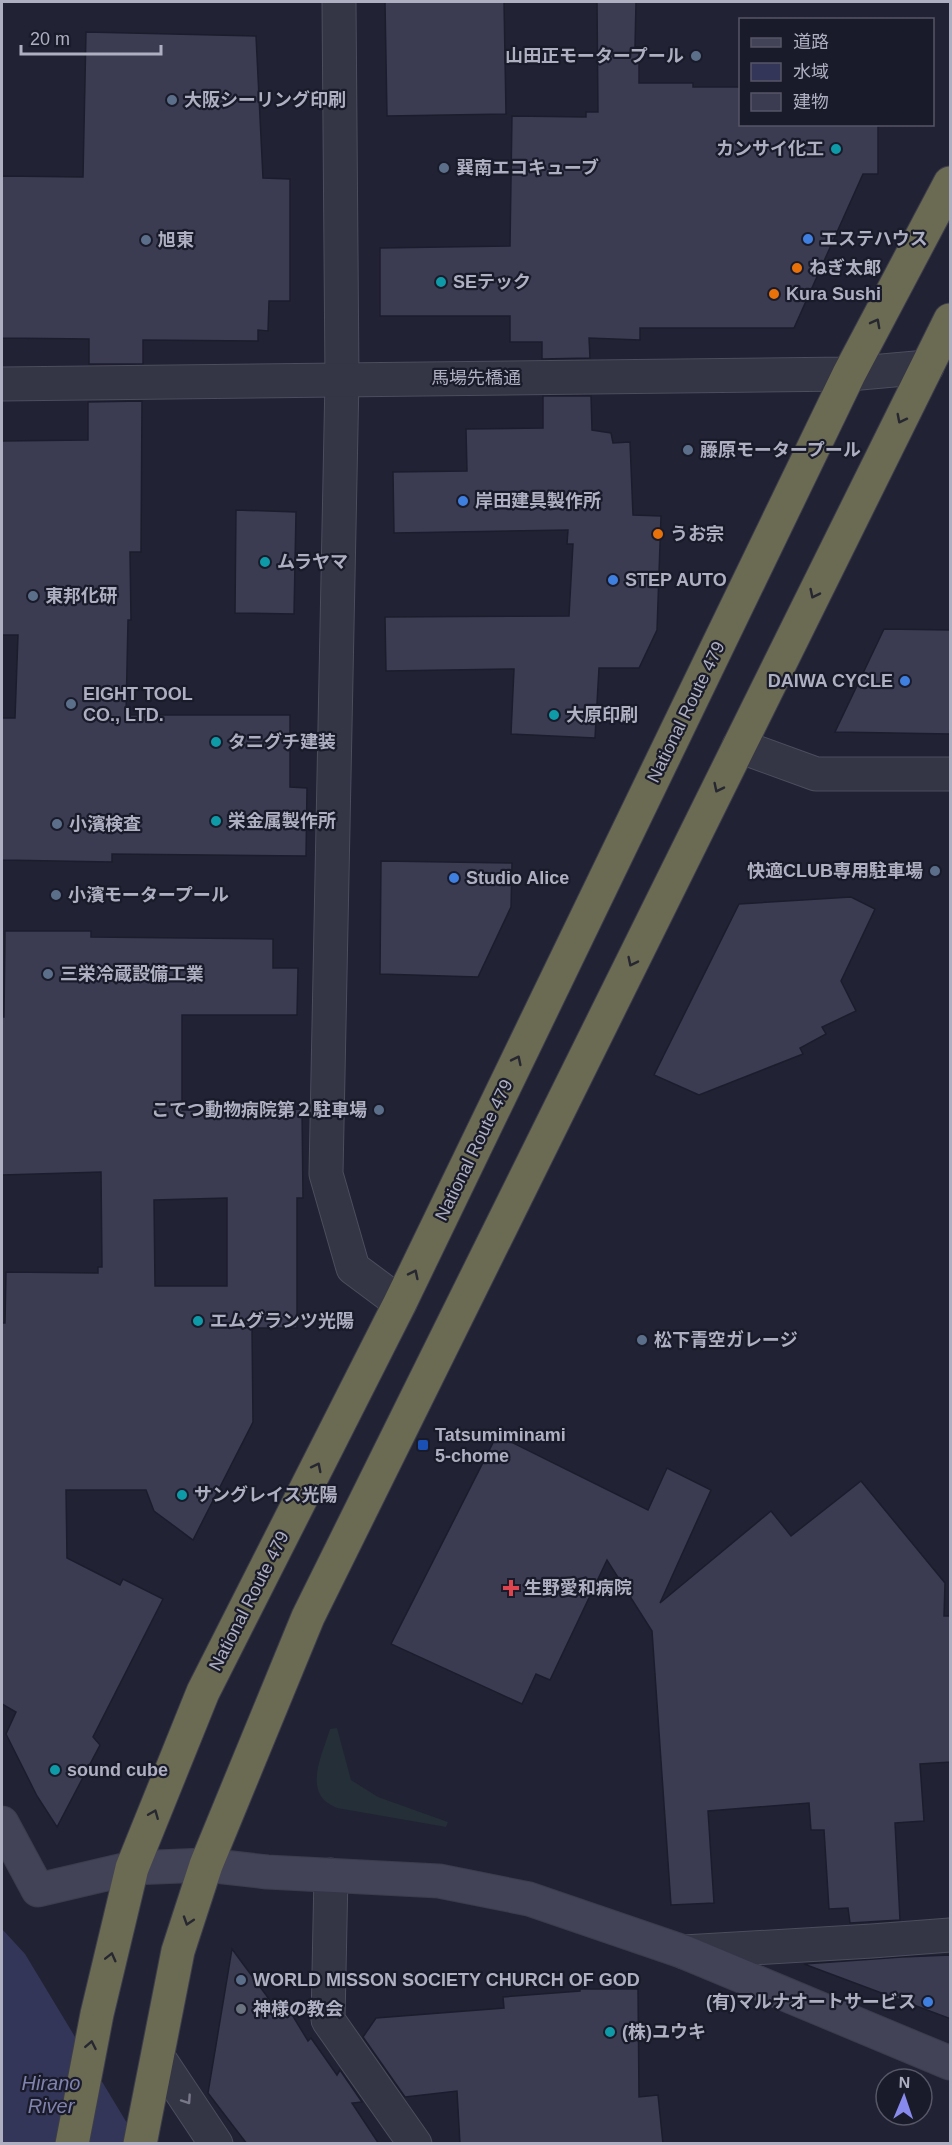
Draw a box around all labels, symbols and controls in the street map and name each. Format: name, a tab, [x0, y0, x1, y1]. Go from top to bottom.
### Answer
scale bar	[21, 18, 160, 56]
legend	[739, 18, 934, 126]
text: 20 m	[30, 29, 70, 49]
text: 道路	[793, 32, 829, 52]
place label: 山田正モータープール	[505, 46, 684, 66]
marker: 山田正モータープール	[689, 49, 703, 63]
text: 水域	[793, 62, 829, 82]
place label: 大阪シーリング印刷	[184, 90, 346, 110]
text: 建物	[793, 92, 829, 112]
marker: 大阪シーリング印刷	[165, 93, 179, 107]
place label: カンサイ化工	[716, 139, 824, 159]
marker: カンサイ化工	[829, 142, 843, 156]
place label: 巽南エコキューブ	[456, 158, 599, 178]
marker: 巽南エコキューブ	[437, 161, 451, 175]
place label: エステハウス	[820, 229, 928, 249]
place label: 旭東	[158, 230, 194, 250]
marker: エステハウス	[801, 232, 815, 246]
marker: 旭東	[139, 233, 153, 247]
place label: ねぎ太郎	[809, 258, 881, 278]
marker: ねぎ太郎	[790, 261, 804, 275]
place label: SEテック	[453, 272, 531, 292]
marker: SEテック	[434, 275, 448, 289]
place label: Kura Sushi	[786, 284, 881, 304]
marker: Kura Sushi	[767, 287, 781, 301]
one-way arrow	[869, 318, 880, 329]
street label: 馬場先橋通	[431, 368, 521, 388]
one-way arrow	[896, 413, 908, 424]
place label: 藤原モータープール	[700, 440, 861, 460]
marker: 藤原モータープール	[681, 443, 695, 457]
place label: 岸田建具製作所	[475, 491, 601, 511]
marker: 岸田建具製作所	[456, 494, 470, 508]
place label: うお宗	[670, 524, 724, 544]
marker: うお宗	[651, 527, 665, 541]
place label: ムラヤマ	[277, 552, 348, 572]
marker: ムラヤマ	[258, 555, 272, 569]
place label: STEP AUTO	[625, 570, 727, 590]
marker: STEP AUTO	[606, 573, 620, 587]
place label: 東邦化研	[45, 586, 117, 606]
one-way arrow	[810, 588, 821, 598]
marker: 東邦化研	[26, 589, 40, 603]
street label: National Route 479	[643, 638, 729, 786]
place label: DAIWA CYCLE	[768, 671, 893, 691]
marker: DAIWA CYCLE	[898, 674, 912, 688]
place label: EIGHT TOOL CO., LTD.	[83, 684, 193, 725]
marker: EIGHT TOOL CO., LTD.	[64, 697, 78, 711]
place label: 大原印刷	[566, 705, 638, 725]
marker: 大原印刷	[547, 708, 561, 722]
place label: タニグチ建装	[228, 732, 336, 752]
marker: タニグチ建装	[209, 735, 223, 749]
one-way arrow	[714, 781, 726, 792]
place label: 栄金属製作所	[228, 811, 336, 831]
place label: 小濱検査	[69, 814, 141, 834]
marker: 栄金属製作所	[209, 814, 223, 828]
marker: 小濱検査	[50, 817, 64, 831]
place label: 快適CLUB専用駐車場	[747, 861, 923, 881]
marker: 快適CLUB専用駐車場	[928, 864, 942, 878]
place label: Studio Alice	[466, 868, 569, 888]
marker: Studio Alice	[447, 871, 461, 885]
place label: 小濱モータープール	[68, 885, 229, 905]
marker: 小濱モータープール	[49, 888, 63, 902]
one-way arrow	[627, 956, 639, 967]
place label: 三栄冷蔵設備工業	[60, 964, 204, 984]
marker: 三栄冷蔵設備工業	[41, 967, 55, 981]
one-way arrow	[510, 1056, 522, 1067]
street label: National Route 479	[431, 1076, 517, 1224]
place label: こてつ動物病院第２駐車場	[151, 1100, 367, 1120]
marker: こてつ動物病院第２駐車場	[372, 1103, 386, 1117]
one-way arrow	[406, 1269, 418, 1280]
place label: エムグランツ光陽	[210, 1311, 354, 1331]
marker: エムグランツ光陽	[191, 1314, 205, 1328]
place label: 松下青空ガレージ	[654, 1330, 798, 1350]
marker: 松下青空ガレージ	[635, 1333, 649, 1347]
place label: Tatsumiminami 5-chome	[435, 1425, 566, 1466]
marker: Tatsumiminami 5-chome	[416, 1438, 430, 1452]
one-way arrow	[310, 1462, 321, 1473]
place label: サングレイス光陽	[194, 1485, 337, 1505]
marker: サングレイス光陽	[175, 1488, 189, 1502]
street label: National Route 479	[205, 1528, 293, 1674]
place label: 生野愛和病院	[524, 1578, 632, 1598]
marker: 生野愛和病院	[502, 1579, 520, 1597]
place label: sound cube	[67, 1760, 168, 1780]
marker: sound cube	[48, 1763, 62, 1777]
one-way arrow	[147, 1809, 159, 1820]
one-way arrow	[183, 1915, 196, 1926]
one-way arrow	[103, 1952, 116, 1962]
place label: WORLD MISSON SOCIETY CHURCH OF GOD	[253, 1970, 640, 1990]
marker: WORLD MISSON SOCIETY CHURCH OF GOD	[234, 1973, 248, 1987]
place label: (有)マルナオートサービス	[706, 1992, 916, 2012]
marker: (有)マルナオートサービス	[921, 1995, 935, 2009]
place label: 神様の教会	[253, 1999, 343, 2019]
marker: 神様の教会	[234, 2002, 248, 2016]
place label: (株)ユウキ	[622, 2022, 706, 2042]
marker: (株)ユウキ	[603, 2025, 617, 2039]
one-way arrow	[84, 2040, 97, 2050]
north arrow	[874, 2067, 934, 2127]
water label: Hirano River	[22, 2072, 80, 2117]
text: N	[898, 2074, 911, 2091]
one-way arrow	[180, 2093, 191, 2104]

